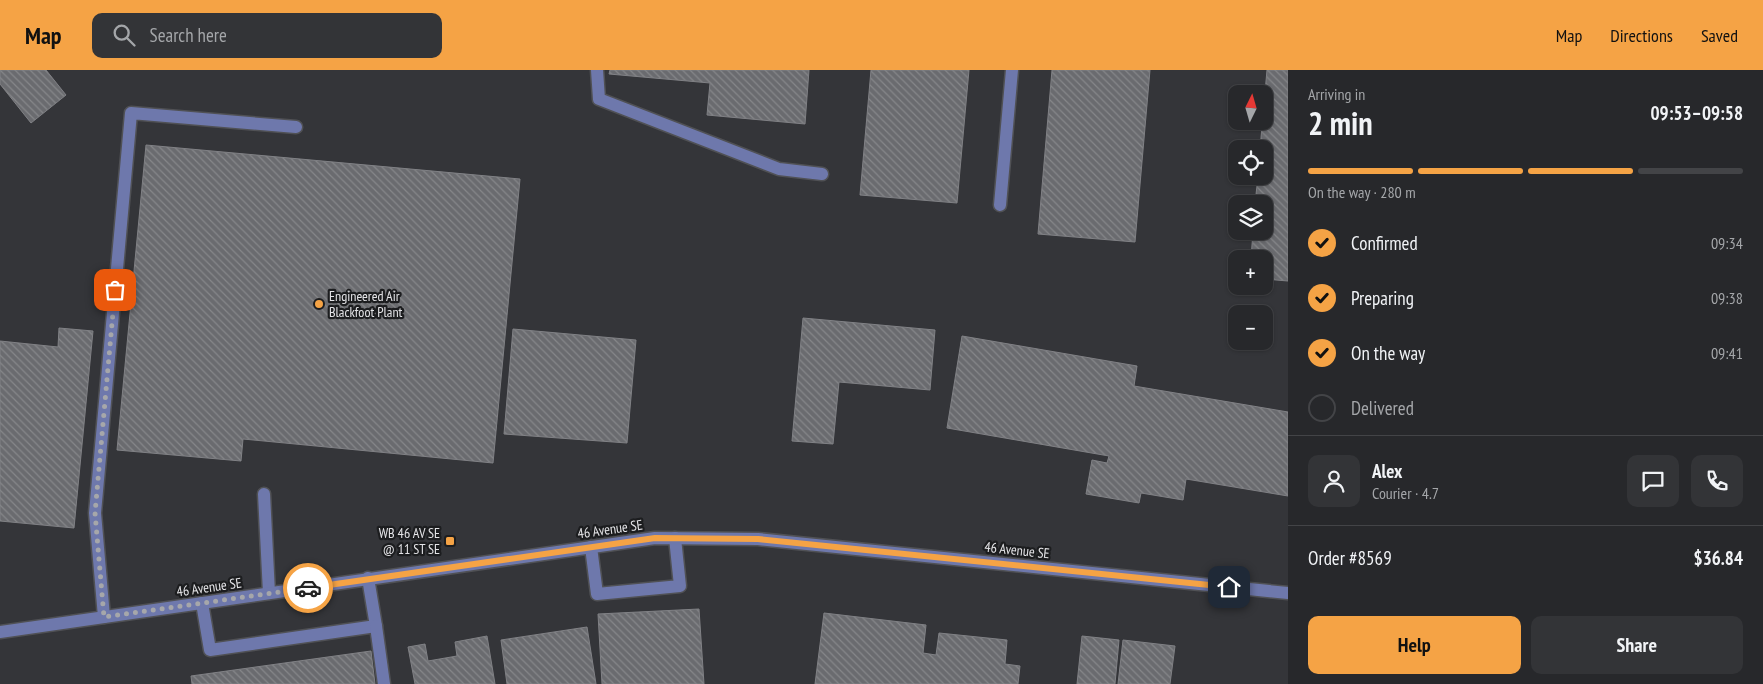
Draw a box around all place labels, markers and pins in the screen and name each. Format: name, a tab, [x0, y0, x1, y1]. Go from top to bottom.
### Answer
pin	[94, 269, 136, 311]
place label: Engineered Air Blackfoot Plant	[329, 287, 403, 321]
marker: Engineered Air Blackfoot Plant	[313, 298, 325, 310]
place label: WB 46 AV SE @ 11 ST SE	[379, 524, 440, 558]
marker: WB 46 AV SE @ 11 ST SE	[444, 535, 456, 547]
pin	[1208, 566, 1250, 608]

